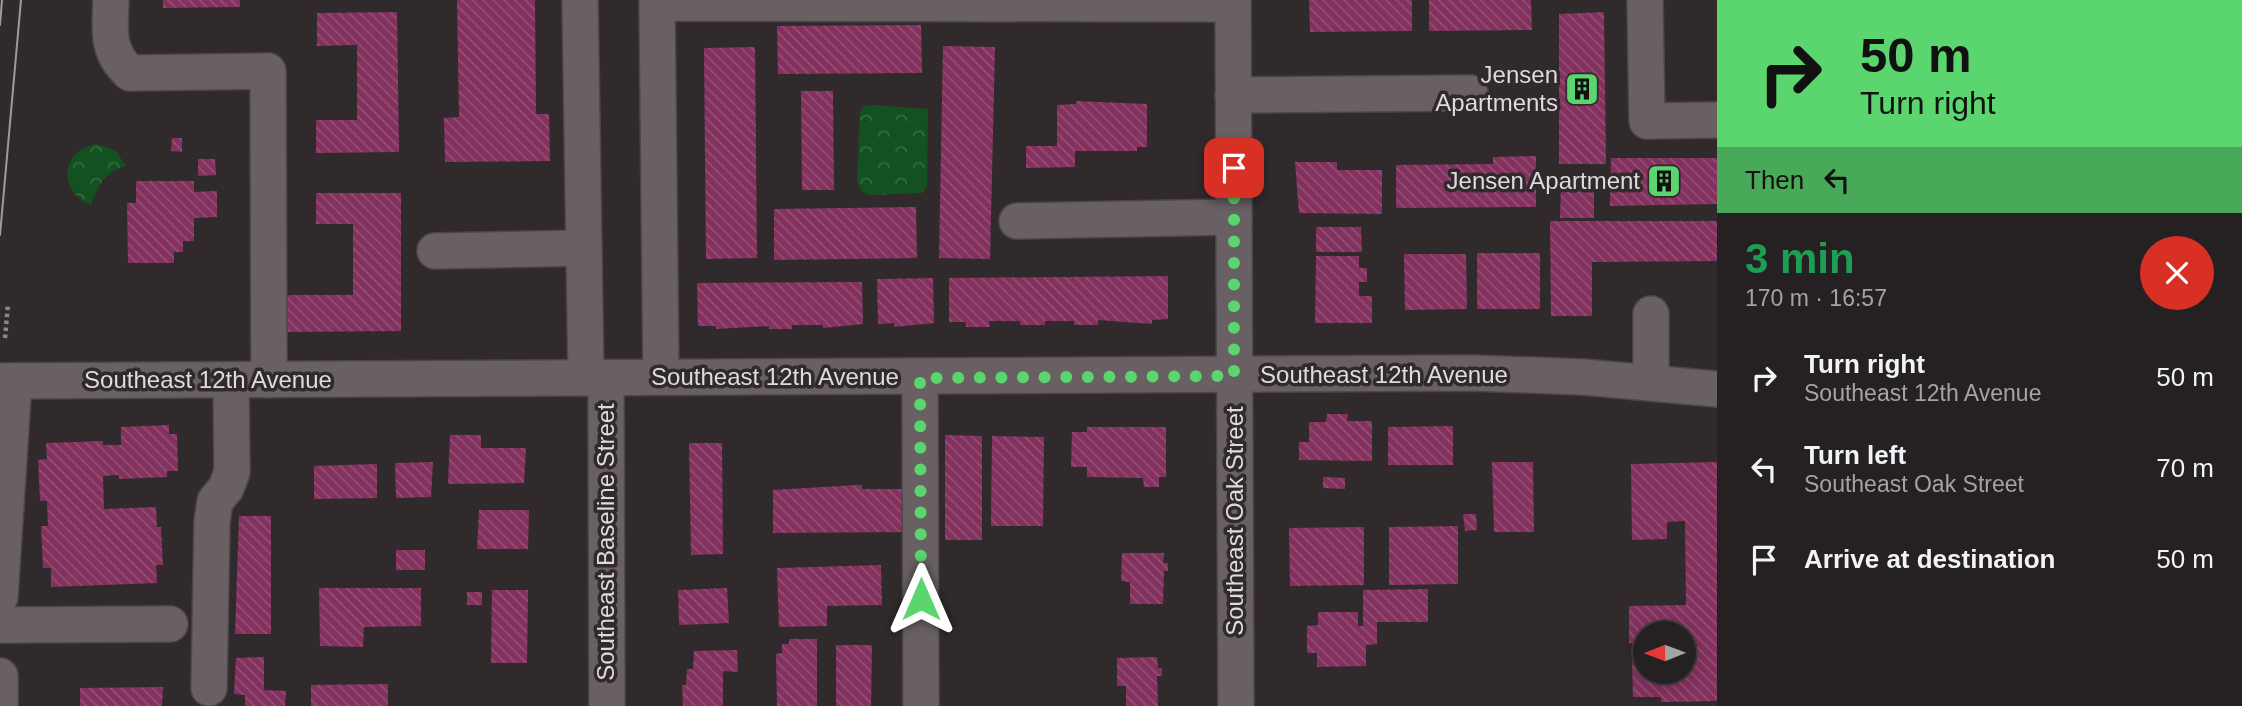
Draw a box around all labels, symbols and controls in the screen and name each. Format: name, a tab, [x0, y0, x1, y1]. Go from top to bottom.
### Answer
icon: right	[1745, 28, 1836, 119]
text: 50 m	[1860, 28, 1972, 82]
place label: Jensen Apartments	[1435, 61, 1558, 116]
building icon: Jensen Apartments	[1563, 70, 1601, 108]
text: Turn right	[1860, 85, 1996, 121]
pin	[1204, 138, 1264, 198]
icon: arrive	[1215, 149, 1253, 187]
icon: left	[1818, 161, 1856, 199]
building icon: Jensen Apartment	[1645, 162, 1683, 200]
text: Then	[1745, 165, 1804, 195]
place label: Jensen Apartment	[1447, 167, 1640, 194]
text: 3 min	[1745, 235, 1855, 282]
button: close	[2140, 236, 2214, 310]
text: 170 m · 16:57	[1745, 285, 1887, 311]
text: Turn right	[1804, 349, 1925, 379]
icon: right	[1745, 359, 1783, 397]
street label: Southeast 12th Avenue	[1260, 361, 1508, 388]
text: 50 m	[2156, 362, 2214, 392]
street label: Southeast 12th Avenue	[651, 363, 899, 390]
street label: Southeast 12th Avenue	[84, 366, 332, 393]
text: Southeast 12th Avenue	[1804, 380, 2041, 406]
street label: Southeast Baseline Street	[592, 403, 619, 681]
street label: Southeast Oak Street	[1221, 406, 1248, 636]
text: Turn left	[1804, 440, 1906, 470]
icon: left	[1745, 450, 1783, 488]
text: 70 m	[2156, 453, 2214, 483]
text: Southeast Oak Street	[1804, 471, 2024, 497]
icon: arrive	[1745, 541, 1783, 579]
text: Arrive at destination	[1804, 544, 2055, 574]
text: 50 m	[2156, 544, 2214, 574]
position arrow	[884, 562, 958, 636]
north arrow	[1633, 621, 1696, 684]
map controls	[1633, 621, 1696, 684]

